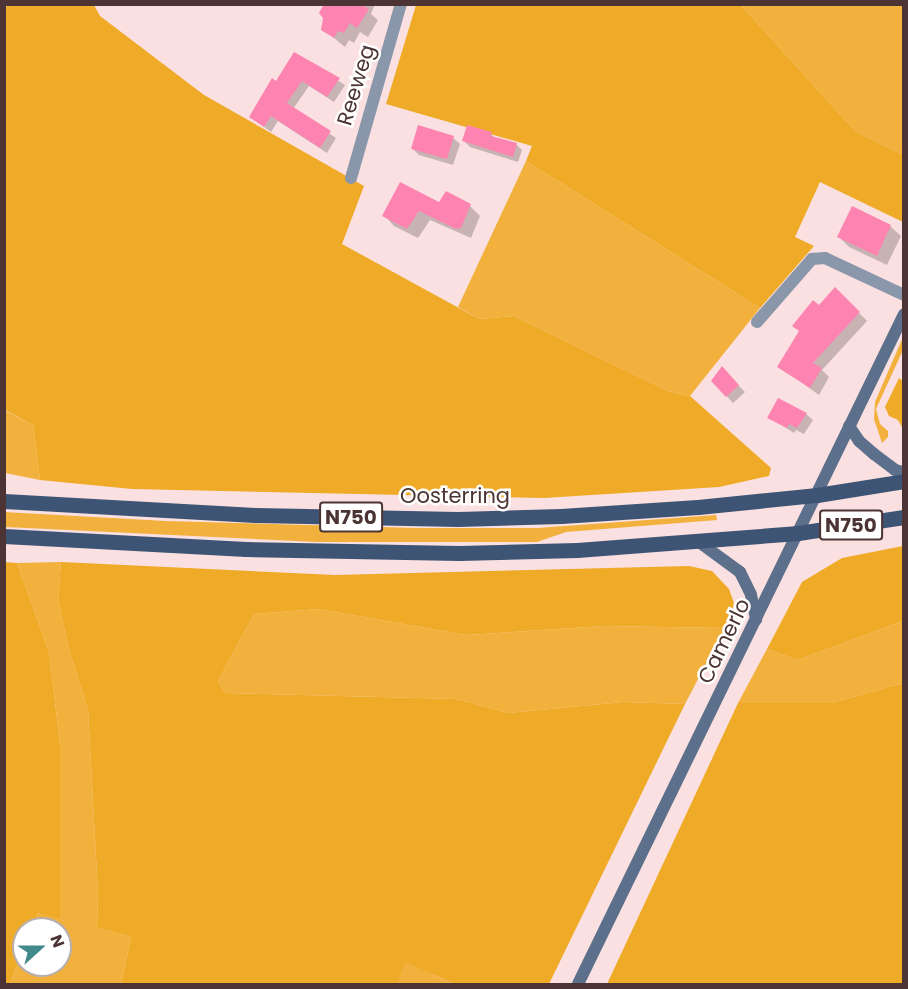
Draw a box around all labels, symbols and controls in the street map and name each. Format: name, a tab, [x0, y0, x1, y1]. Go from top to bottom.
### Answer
street label: Reeweg	[332, 42, 380, 128]
street label: Oosterring	[400, 483, 510, 509]
road number: N750	[318, 500, 384, 534]
road number: N750	[818, 508, 884, 542]
street label: Camerlo	[693, 594, 755, 688]
north arrow	[12, 917, 72, 977]
text: N	[45, 931, 70, 951]

